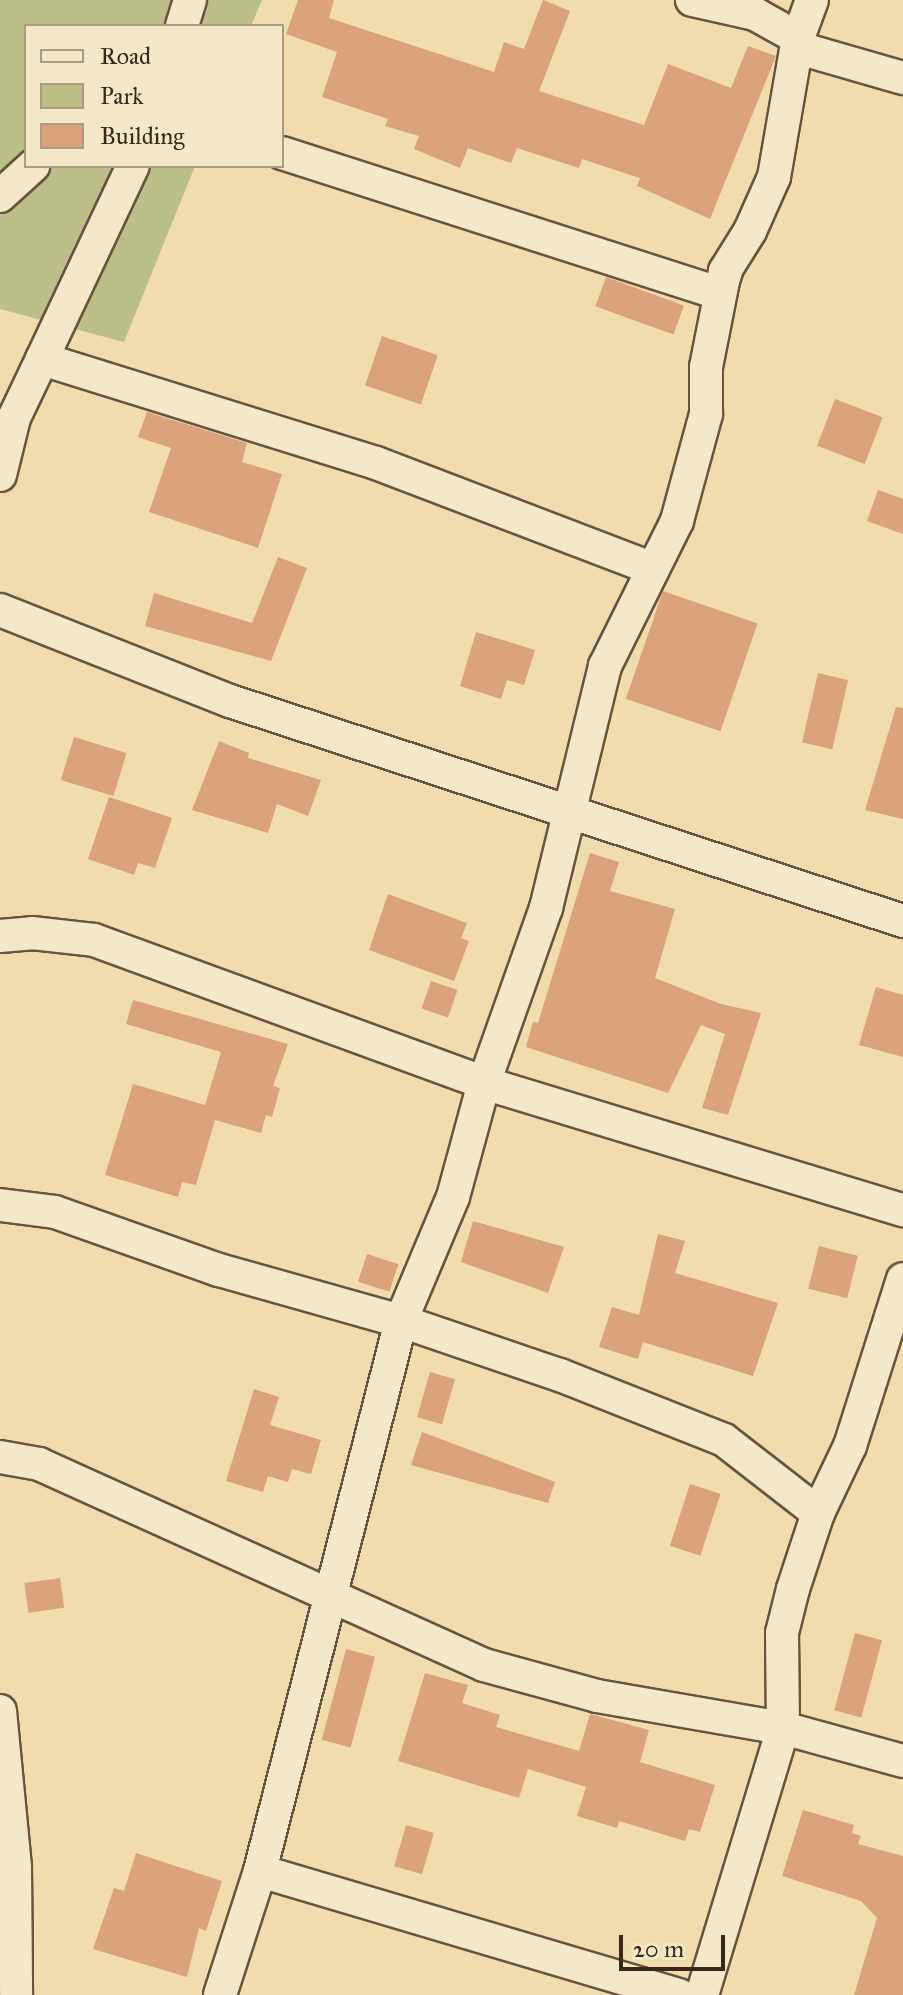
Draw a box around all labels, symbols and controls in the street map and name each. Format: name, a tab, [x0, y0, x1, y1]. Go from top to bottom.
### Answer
legend	[24, 24, 284, 168]
text: Road	[100, 41, 151, 71]
text: Park	[100, 81, 143, 111]
text: Building	[100, 121, 185, 151]
scale bar	[623, 1919, 729, 1969]
text: 20 m	[633, 1934, 684, 1964]

